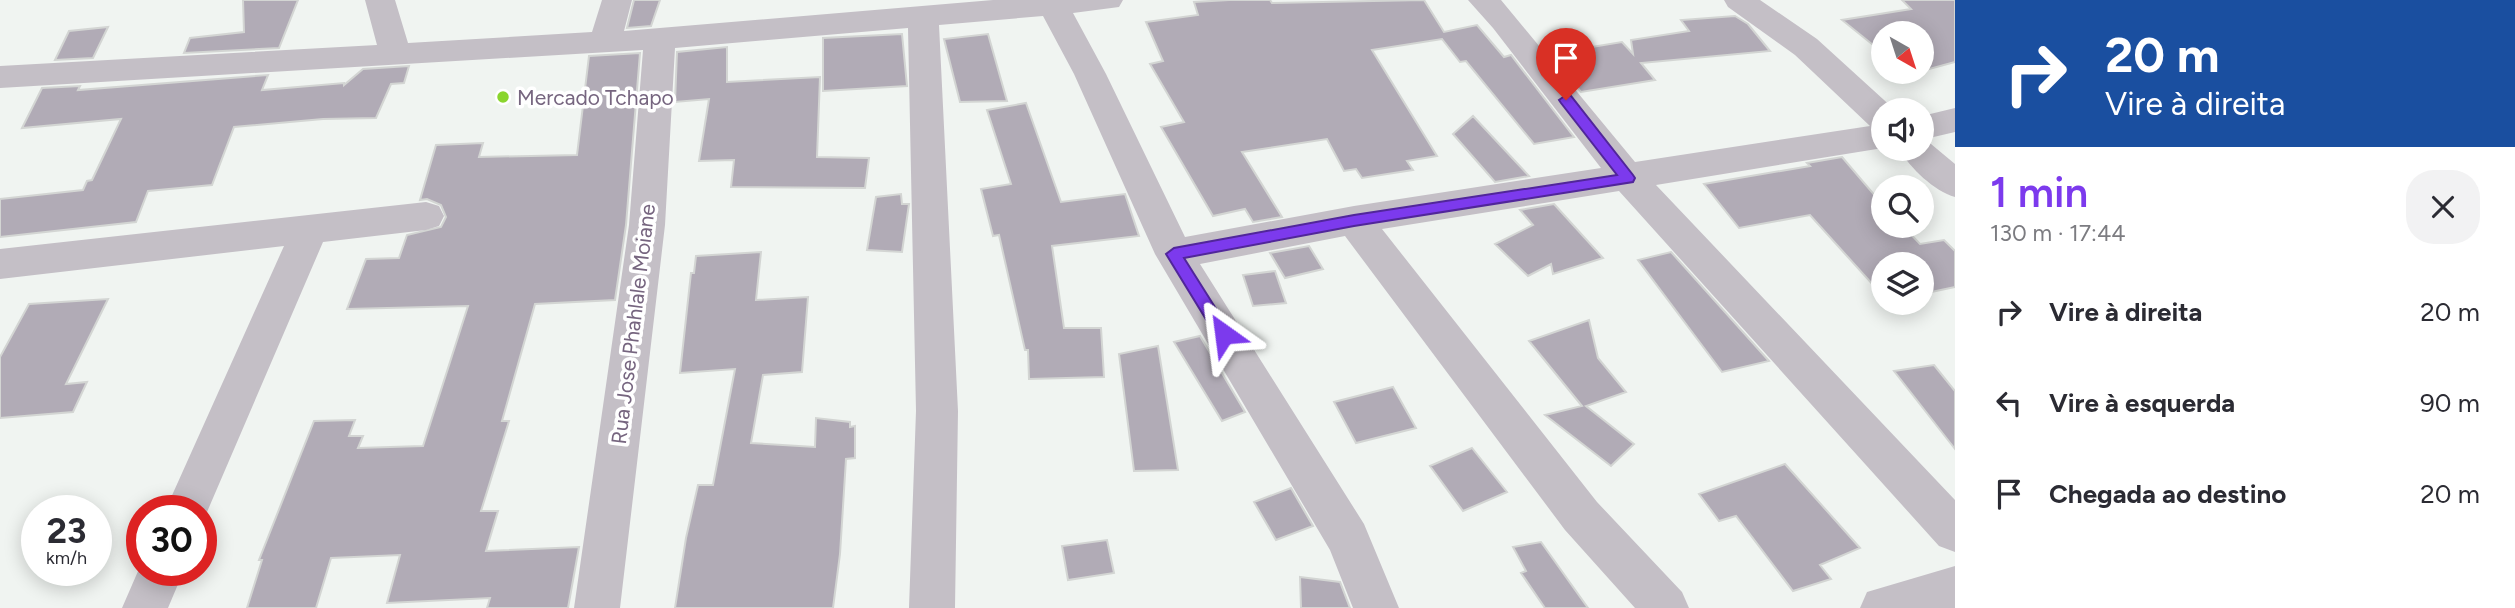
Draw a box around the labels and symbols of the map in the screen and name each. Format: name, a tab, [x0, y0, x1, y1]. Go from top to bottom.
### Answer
north arrow	[1871, 21, 1934, 84]
pin	[1536, 28, 1596, 100]
place label: Mercado Tchapo	[517, 85, 674, 110]
marker: Mercado Tchapo	[495, 89, 511, 105]
street label: Rua Jose Phahlale Moiane	[606, 202, 660, 446]
position arrow	[1187, 297, 1261, 371]
speed limit sign: 30	[126, 495, 217, 586]

